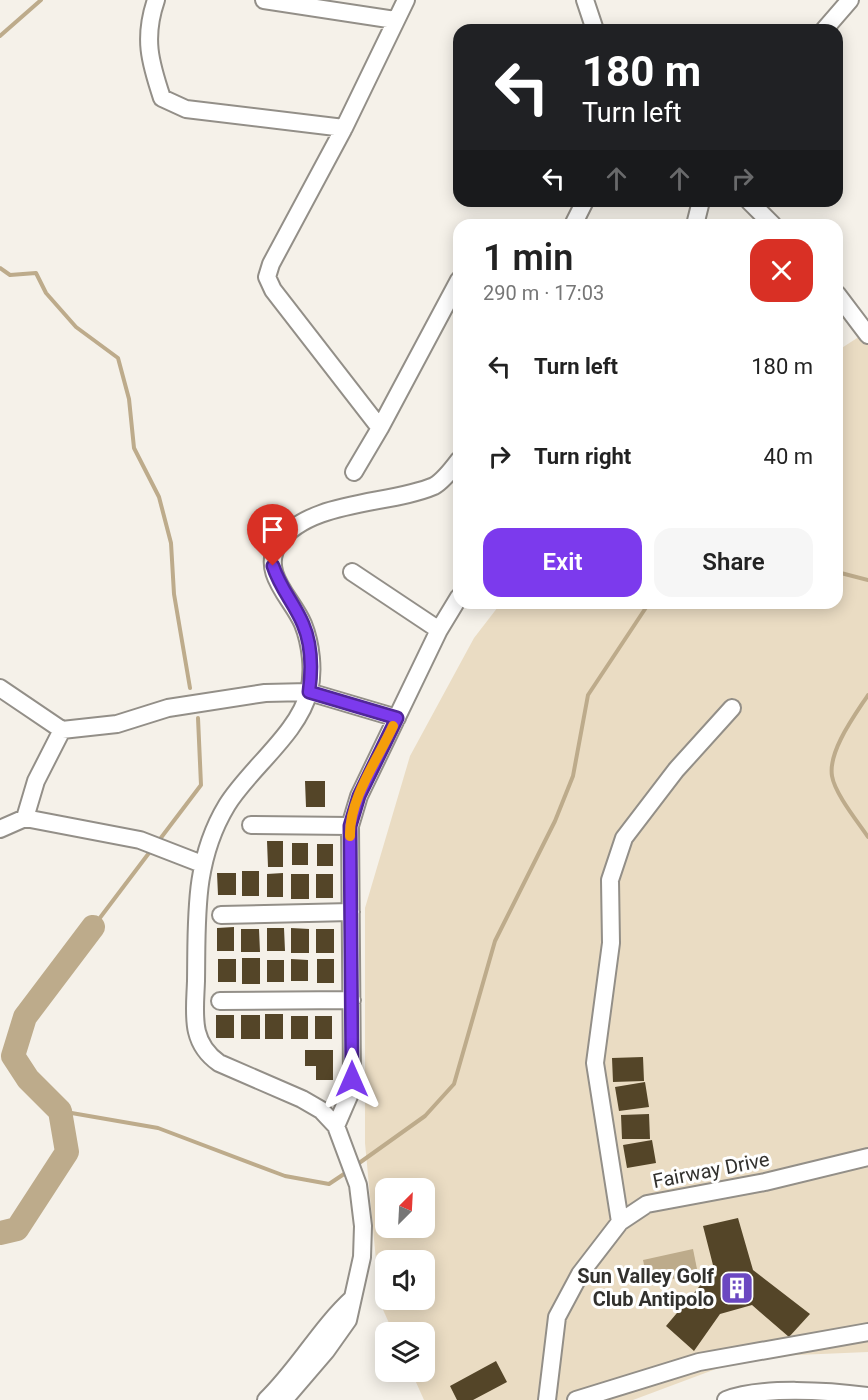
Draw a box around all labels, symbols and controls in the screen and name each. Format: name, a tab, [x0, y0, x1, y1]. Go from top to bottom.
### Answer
text: 180 m	[582, 47, 701, 96]
icon: left	[483, 48, 561, 126]
text: Turn left	[582, 97, 682, 129]
icon: left	[537, 162, 570, 195]
icon: ahead	[600, 162, 633, 195]
icon: ahead	[663, 162, 696, 195]
icon: right	[726, 162, 759, 195]
text: 1 min	[483, 237, 573, 279]
button: close	[750, 239, 813, 302]
text: 290 m · 17:03	[483, 281, 604, 305]
icon: left	[483, 350, 516, 383]
text: Turn left	[534, 354, 618, 379]
text: 180 m	[751, 354, 813, 379]
icon: right	[483, 440, 516, 473]
text: Turn right	[534, 444, 631, 469]
text: 40 m	[764, 444, 813, 469]
pin	[247, 504, 298, 566]
icon: arrive	[256, 513, 289, 546]
button: Exit	[483, 528, 642, 597]
button: Share	[654, 528, 813, 597]
position arrow	[320, 1047, 384, 1111]
street label: Fairway Drive	[651, 1147, 771, 1193]
north arrow	[375, 1178, 435, 1238]
map controls	[375, 1178, 435, 1382]
button: sound	[375, 1250, 435, 1310]
place label: Sun Valley Golf Club Antipolo	[577, 1264, 715, 1311]
building icon: Sun Valley Golf Club Antipolo	[719, 1270, 755, 1306]
button: layers	[375, 1322, 435, 1382]

